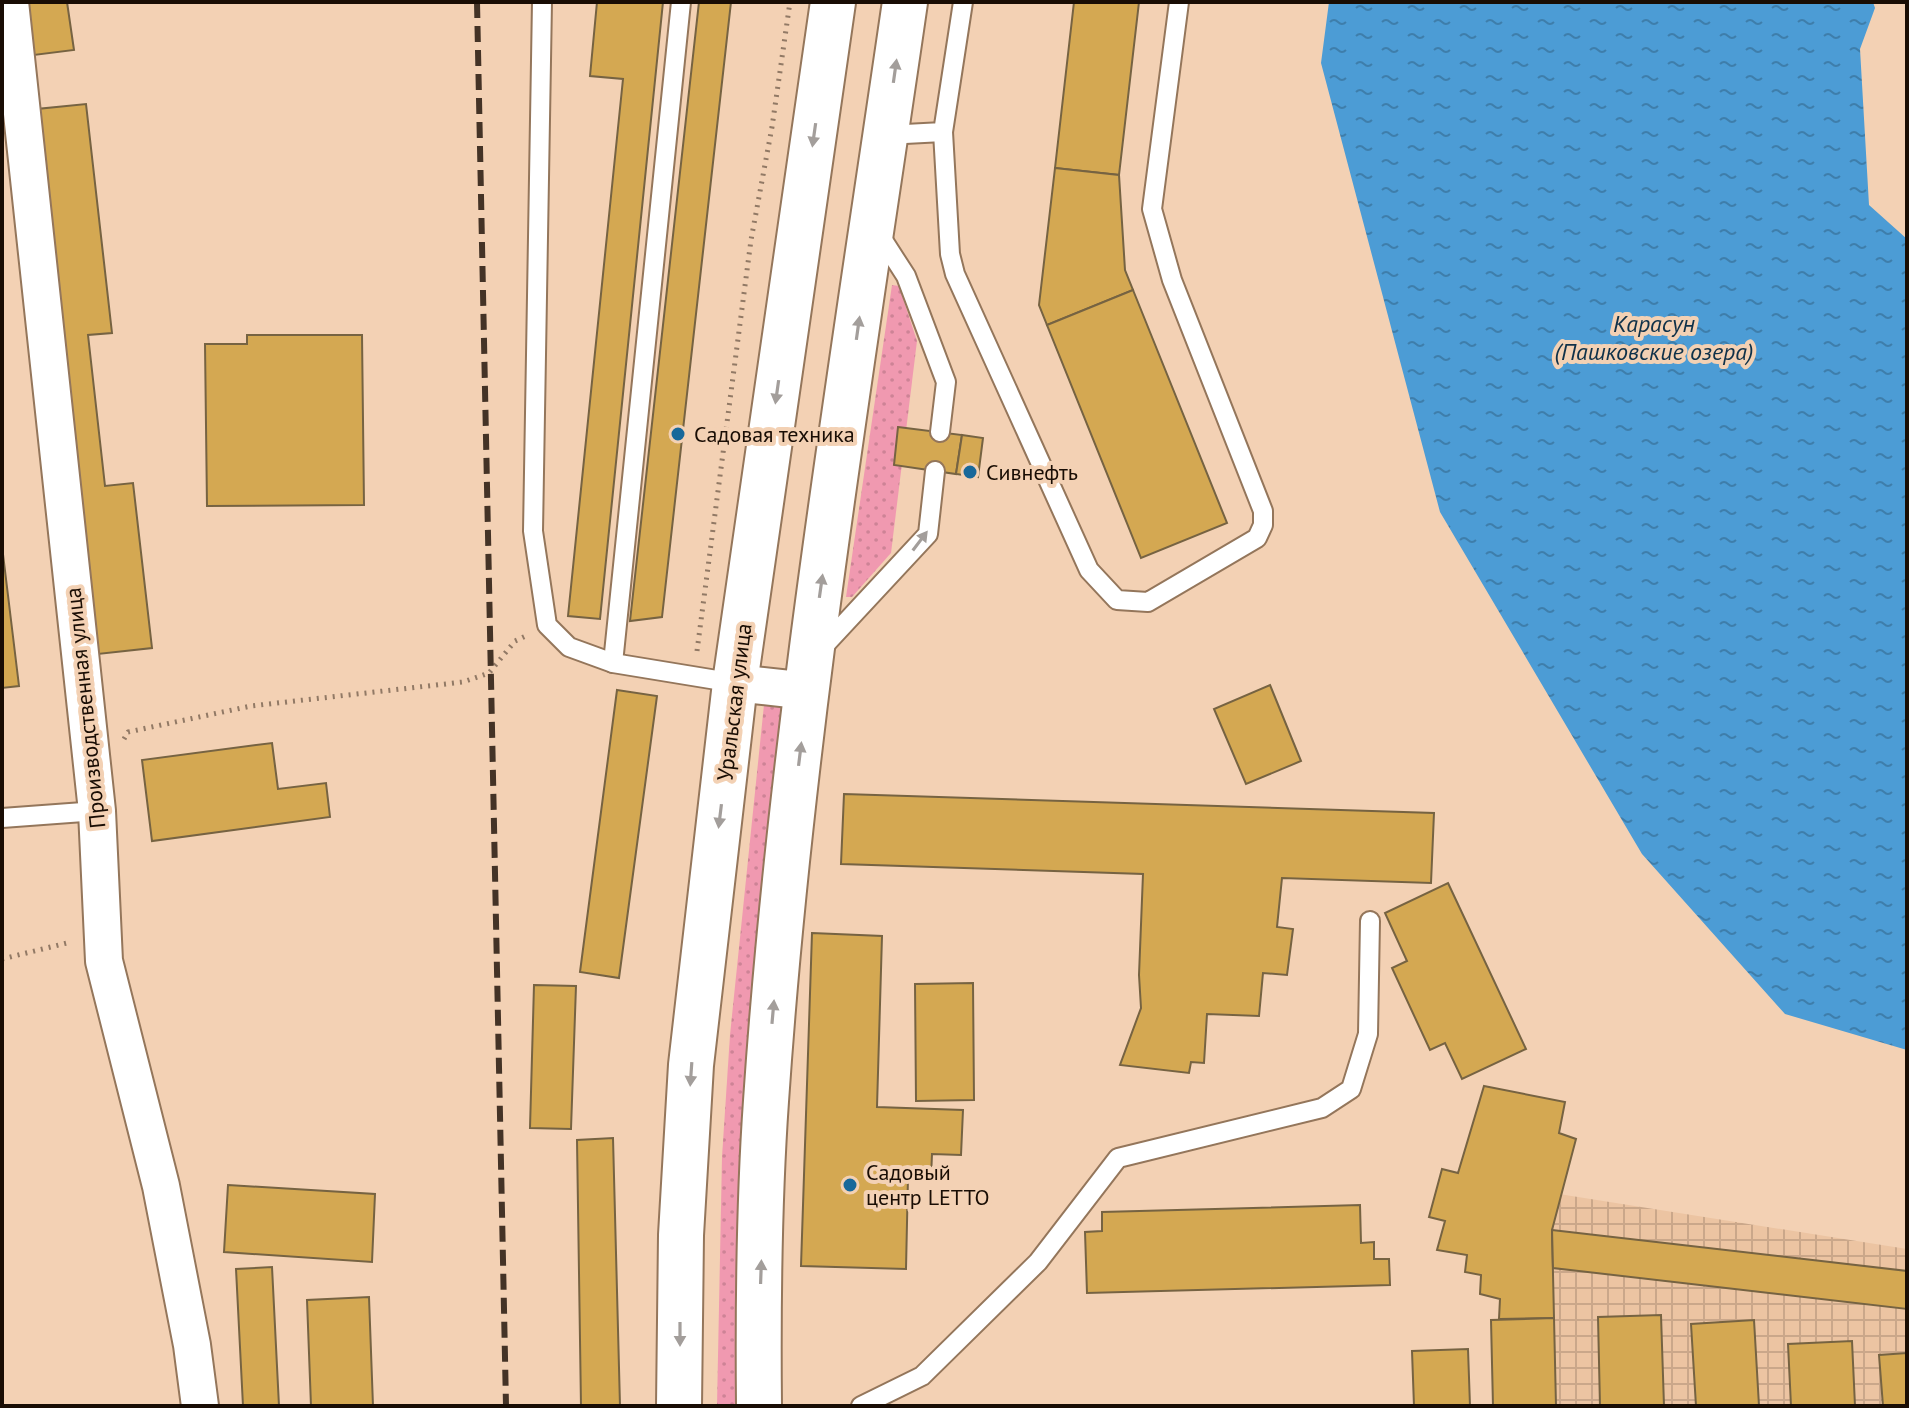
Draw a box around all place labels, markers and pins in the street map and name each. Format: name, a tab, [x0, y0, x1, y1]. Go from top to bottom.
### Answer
place label: Садовая техника	[694, 420, 855, 448]
marker: Садовая техника	[669, 425, 687, 443]
place label: Сивнефть	[986, 458, 1078, 486]
marker: Сивнефть	[961, 463, 979, 481]
place label: Садовый центр LETTO	[866, 1158, 990, 1211]
marker: Садовый центр LETTO	[841, 1176, 859, 1194]

